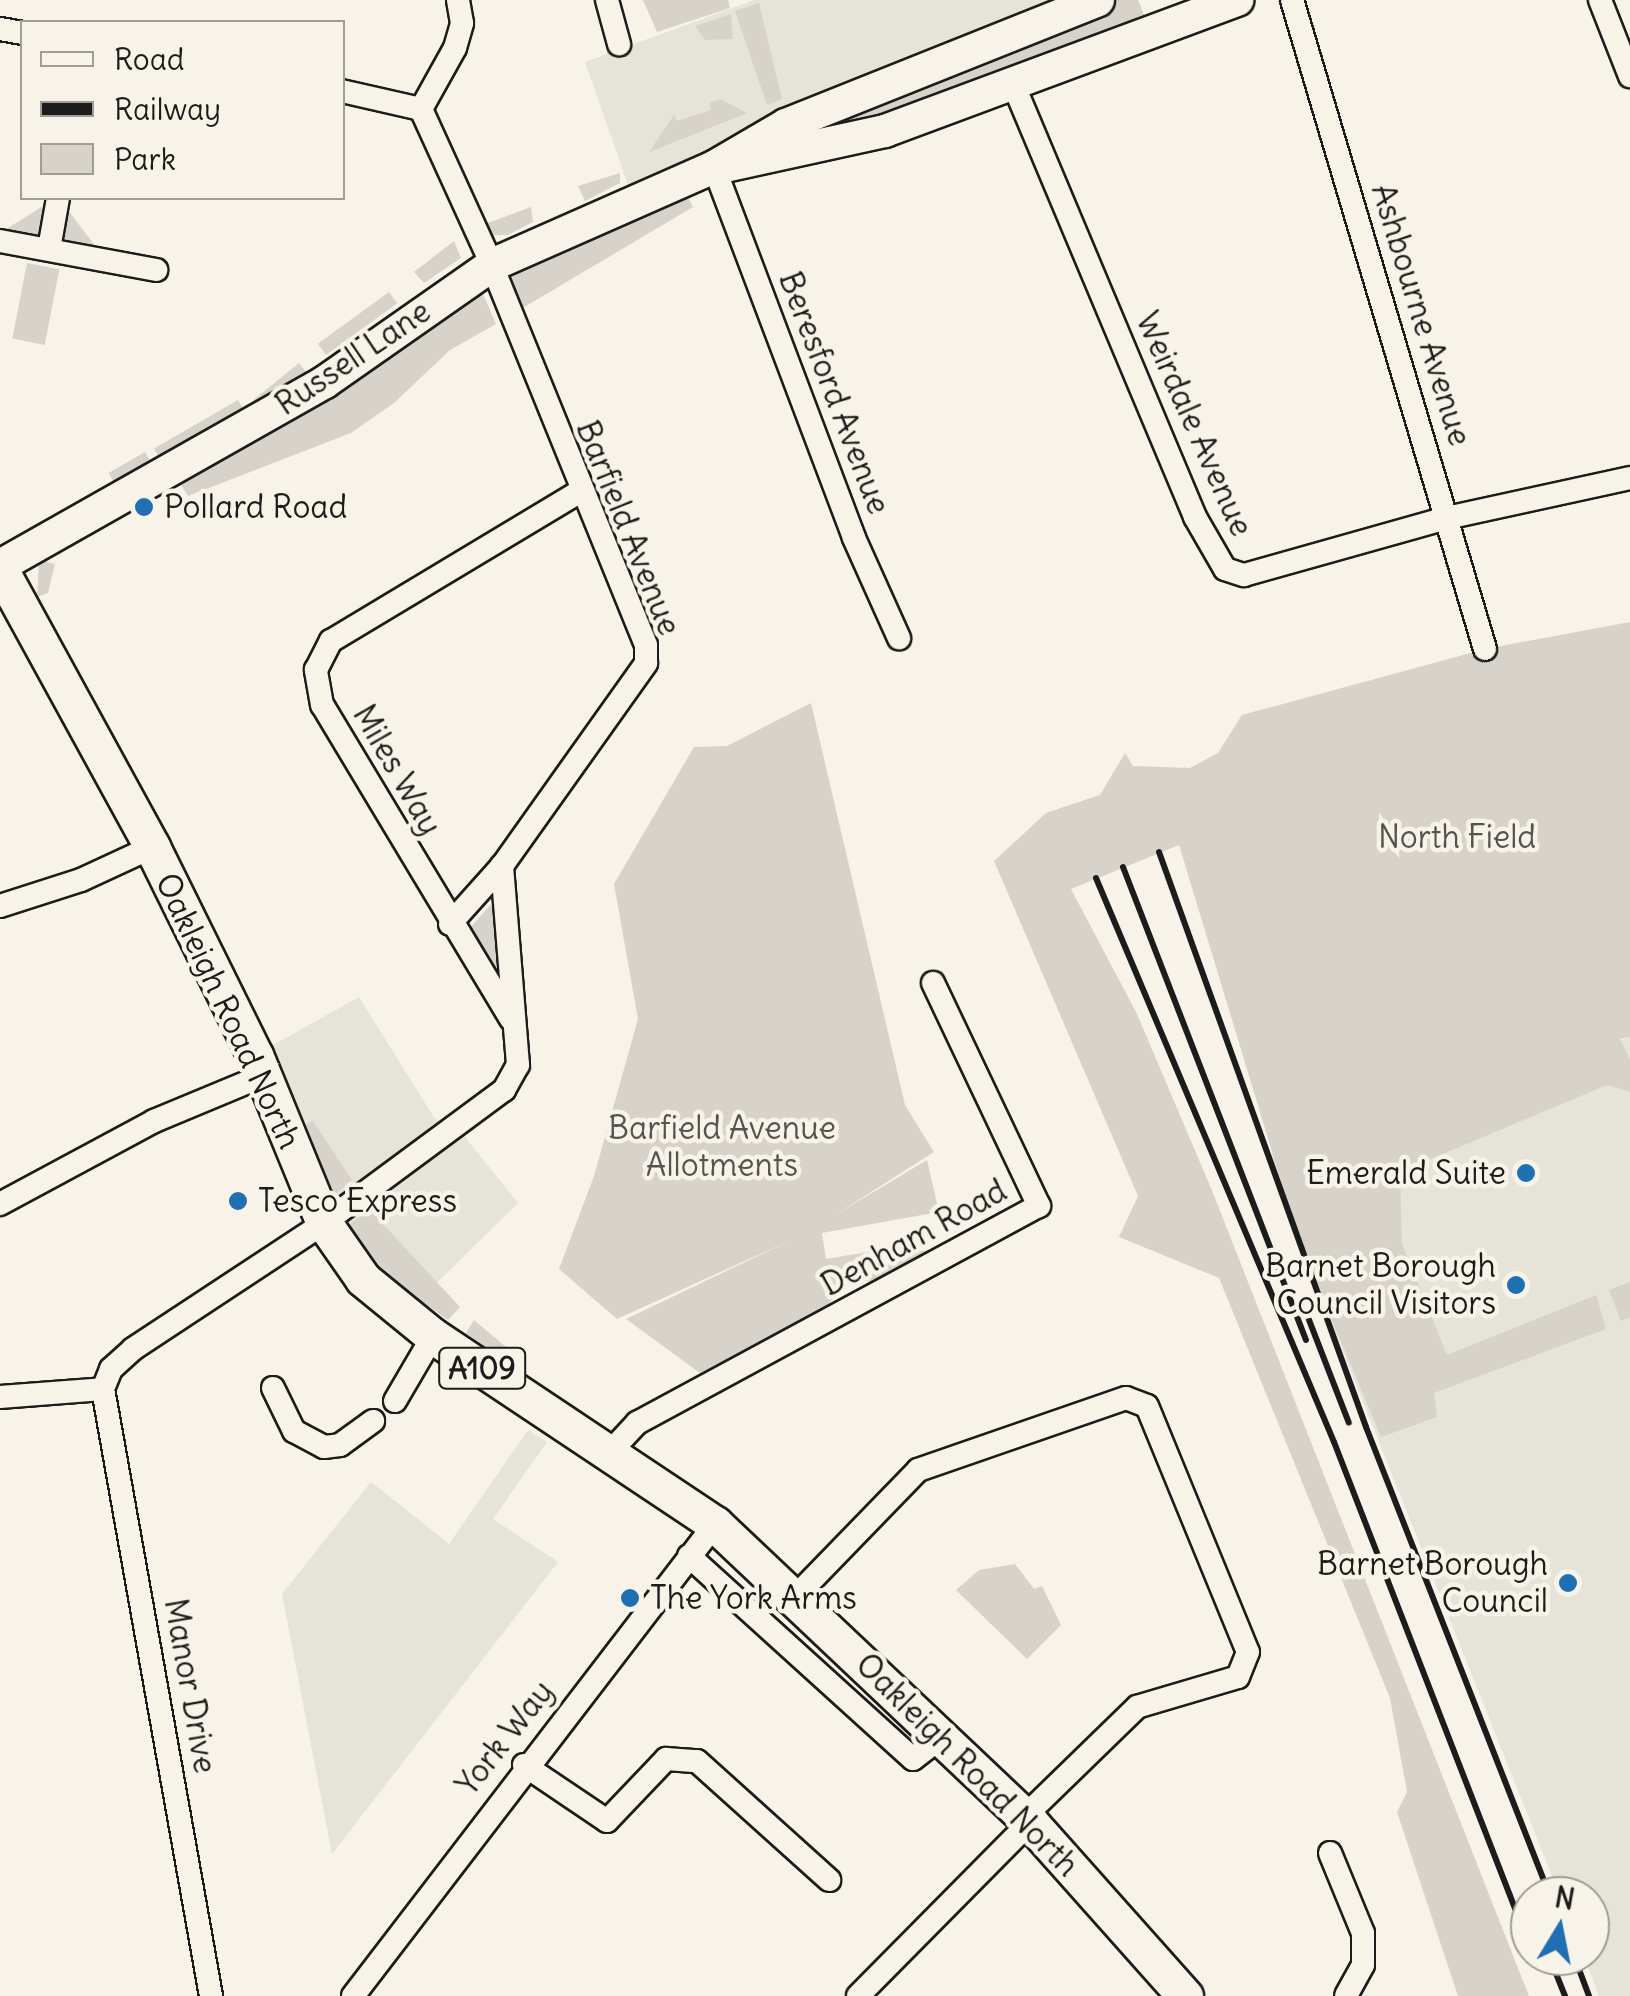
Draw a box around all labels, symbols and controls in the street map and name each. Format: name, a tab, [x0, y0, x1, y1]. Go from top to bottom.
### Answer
legend	[20, 20, 345, 200]
text: Road	[114, 40, 184, 78]
text: Railway	[114, 90, 221, 128]
text: Park	[114, 140, 176, 178]
street label: Ashbourne Avenue	[1363, 180, 1479, 450]
street label: Beresford Avenue	[770, 266, 898, 520]
street label: Russell Lane	[268, 292, 438, 424]
street label: Weirdale Avenue	[1127, 306, 1261, 542]
street label: Barfield Avenue	[567, 415, 689, 641]
place label: Pollard Road	[164, 488, 347, 526]
marker: Pollard Road	[133, 496, 155, 518]
street label: Miles Way	[344, 698, 450, 842]
park label: North Field	[1378, 818, 1536, 856]
street label: Oakleigh Road North	[147, 867, 309, 1155]
park label: Barfield Avenue Allotments	[608, 1110, 836, 1185]
place label: Emerald Suite	[1306, 1154, 1506, 1192]
marker: Emerald Suite	[1515, 1162, 1537, 1184]
street label: Denham Road	[815, 1171, 1013, 1305]
place label: Tesco Express	[258, 1182, 457, 1220]
marker: Tesco Express	[227, 1190, 249, 1212]
place label: Barnet Borough Council Visitors	[1265, 1248, 1496, 1323]
marker: Barnet Borough Council Visitors	[1505, 1274, 1527, 1296]
road number: A109	[437, 1343, 527, 1393]
place label: Barnet Borough Council	[1317, 1546, 1548, 1621]
marker: Barnet Borough Council	[1557, 1572, 1579, 1594]
place label: The York Arms	[650, 1579, 857, 1617]
marker: The York Arms	[619, 1587, 641, 1609]
street label: Manor Drive	[156, 1596, 224, 1776]
street label: Oakleigh Road North	[847, 1645, 1087, 1885]
street label: York Way	[448, 1673, 562, 1803]
north arrow	[1510, 1876, 1610, 1976]
text: N	[1552, 1879, 1578, 1918]

